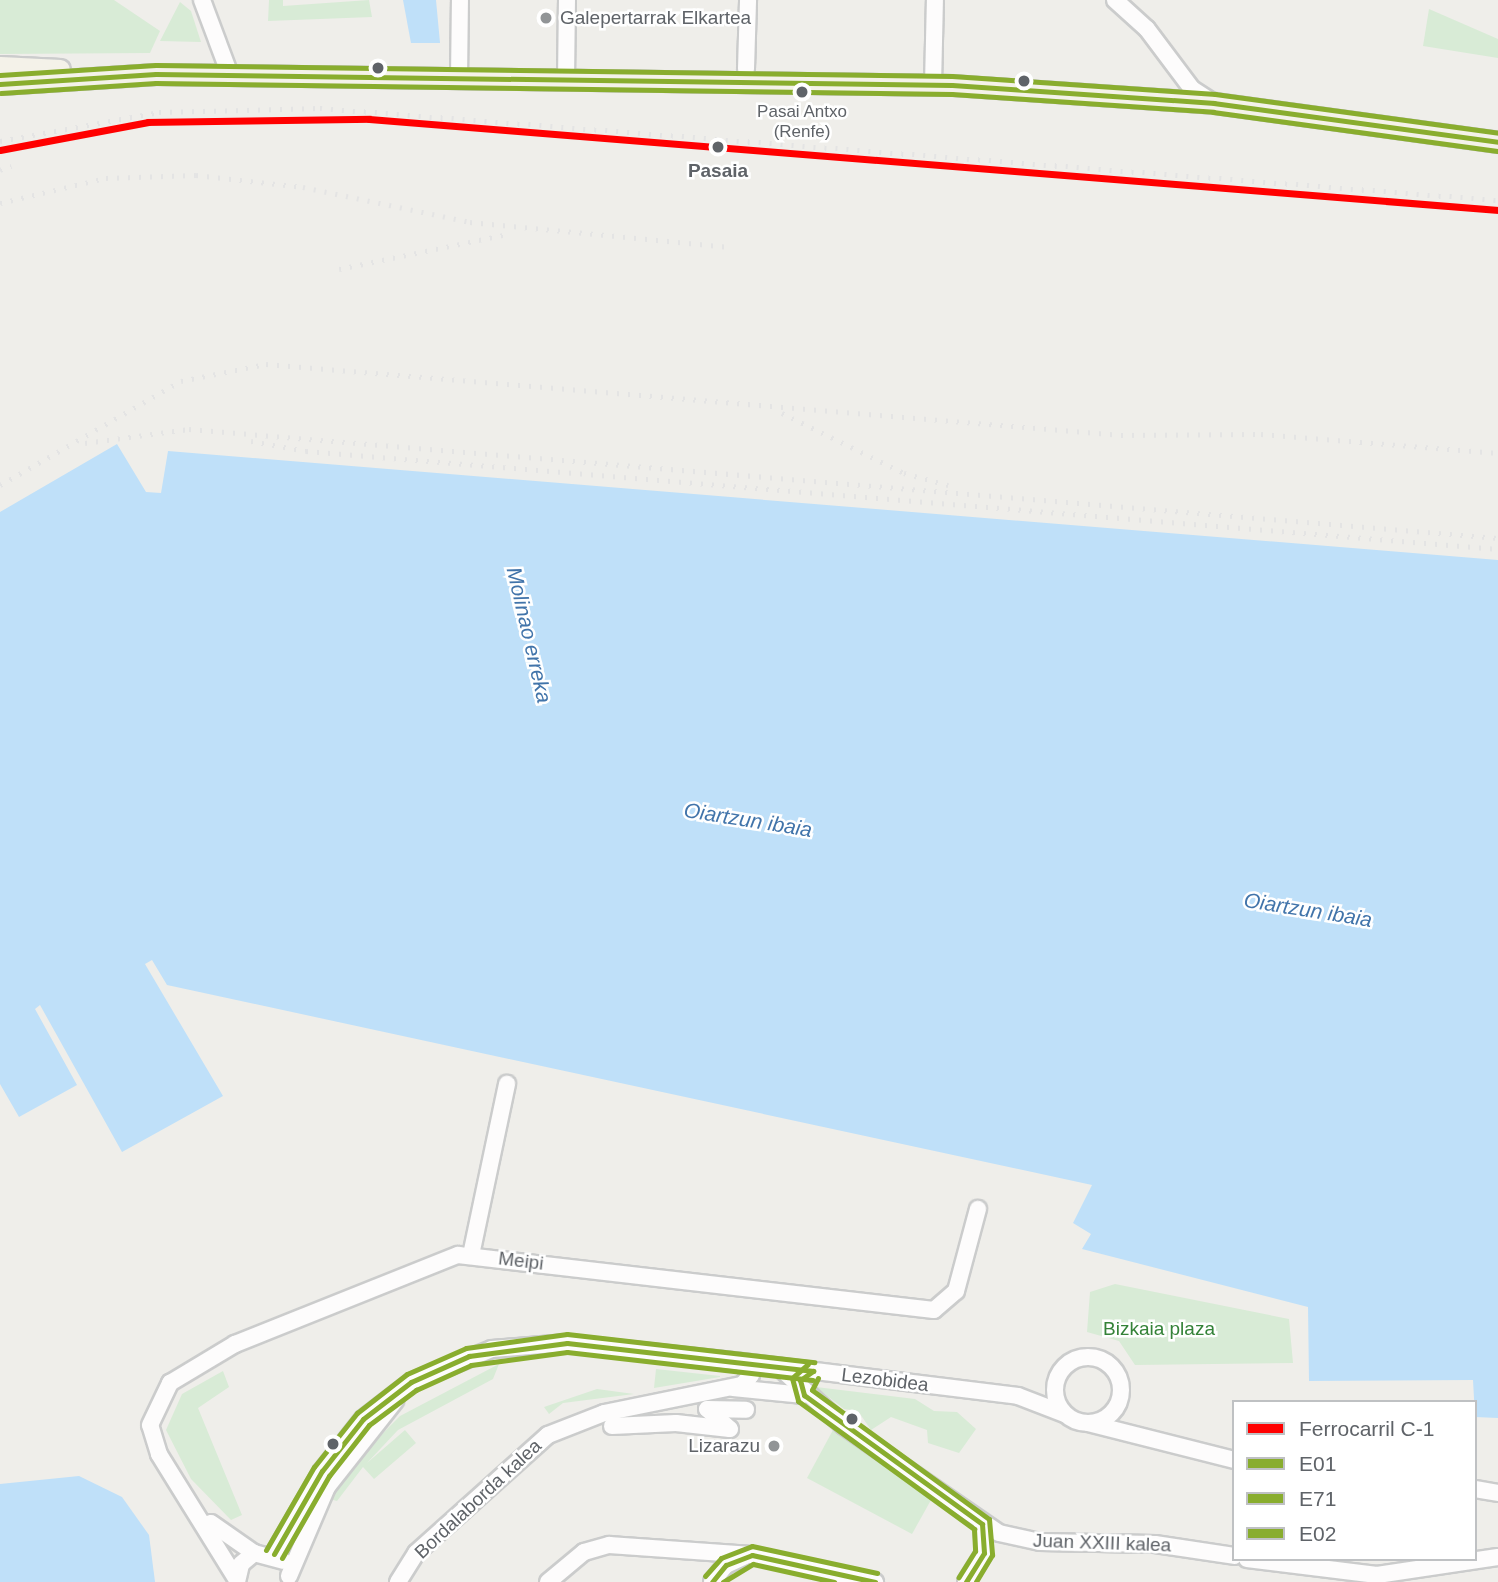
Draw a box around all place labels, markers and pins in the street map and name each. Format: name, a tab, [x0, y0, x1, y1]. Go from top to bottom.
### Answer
place label: Galepertarrak Elkartea	[560, 7, 751, 29]
marker: Galepertarrak Elkartea	[538, 10, 554, 26]
unlabelled marker	[371, 61, 385, 75]
unlabelled marker	[1017, 74, 1031, 88]
marker: Pasai Antxo (Renfe)	[795, 85, 809, 99]
place label: Pasai Antxo (Renfe)	[757, 102, 847, 142]
marker: Pasaia	[708, 137, 728, 157]
place label: Pasaia	[688, 160, 748, 182]
unlabelled marker	[845, 1412, 859, 1426]
place label: Lizarazu	[688, 1435, 760, 1457]
unlabelled marker	[326, 1437, 340, 1451]
marker: Lizarazu	[766, 1438, 782, 1454]

